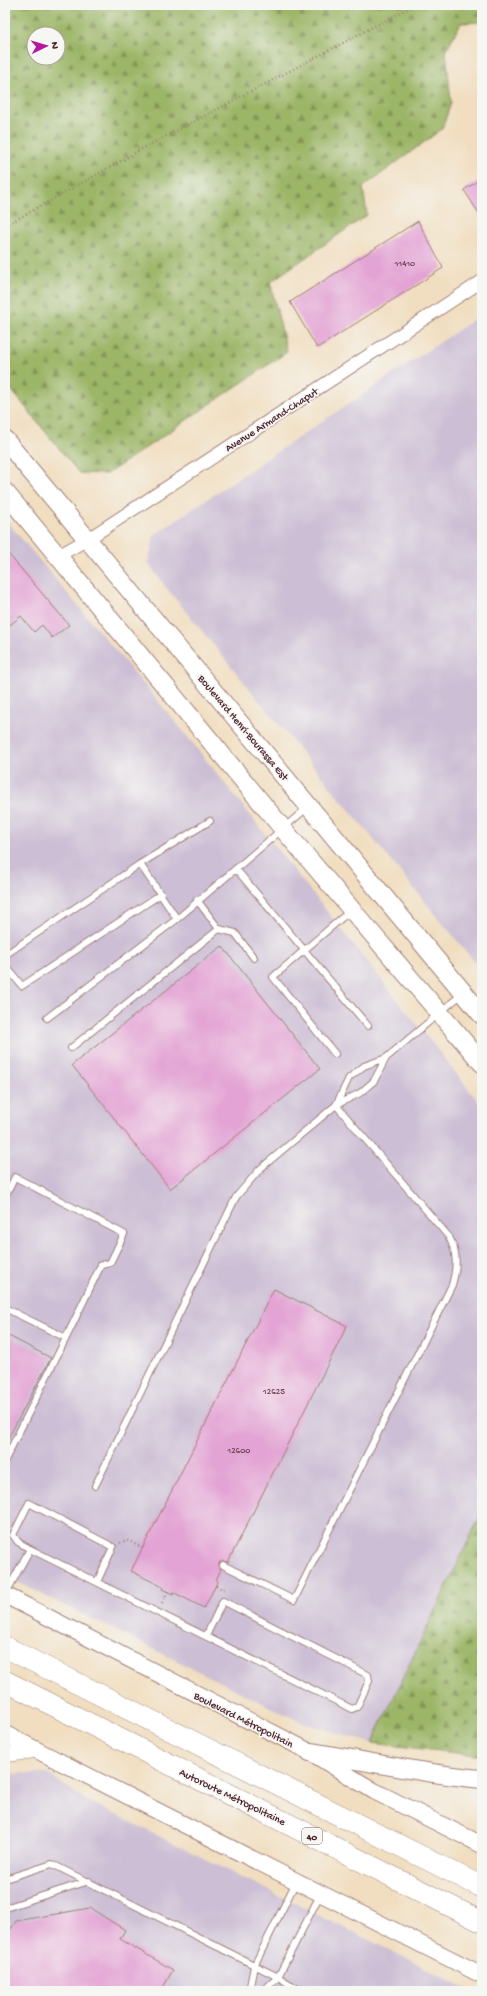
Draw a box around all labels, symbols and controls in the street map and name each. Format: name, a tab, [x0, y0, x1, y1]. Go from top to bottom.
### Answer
north arrow	[26, 26, 66, 66]
text: N	[48, 41, 60, 49]
house number: 11410	[394, 259, 415, 270]
street label: Avenue Armand-Chaput	[223, 385, 322, 455]
street label: Boulevard Henri-Bourassa Est	[194, 672, 291, 785]
house number: 12625	[262, 1387, 285, 1398]
house number: 12600	[227, 1446, 250, 1457]
street label: Boulevard Métropolitain	[190, 1690, 296, 1751]
street label: Autoroute Métropolitaine	[177, 1767, 287, 1829]
road number: 40	[302, 1828, 322, 1844]

